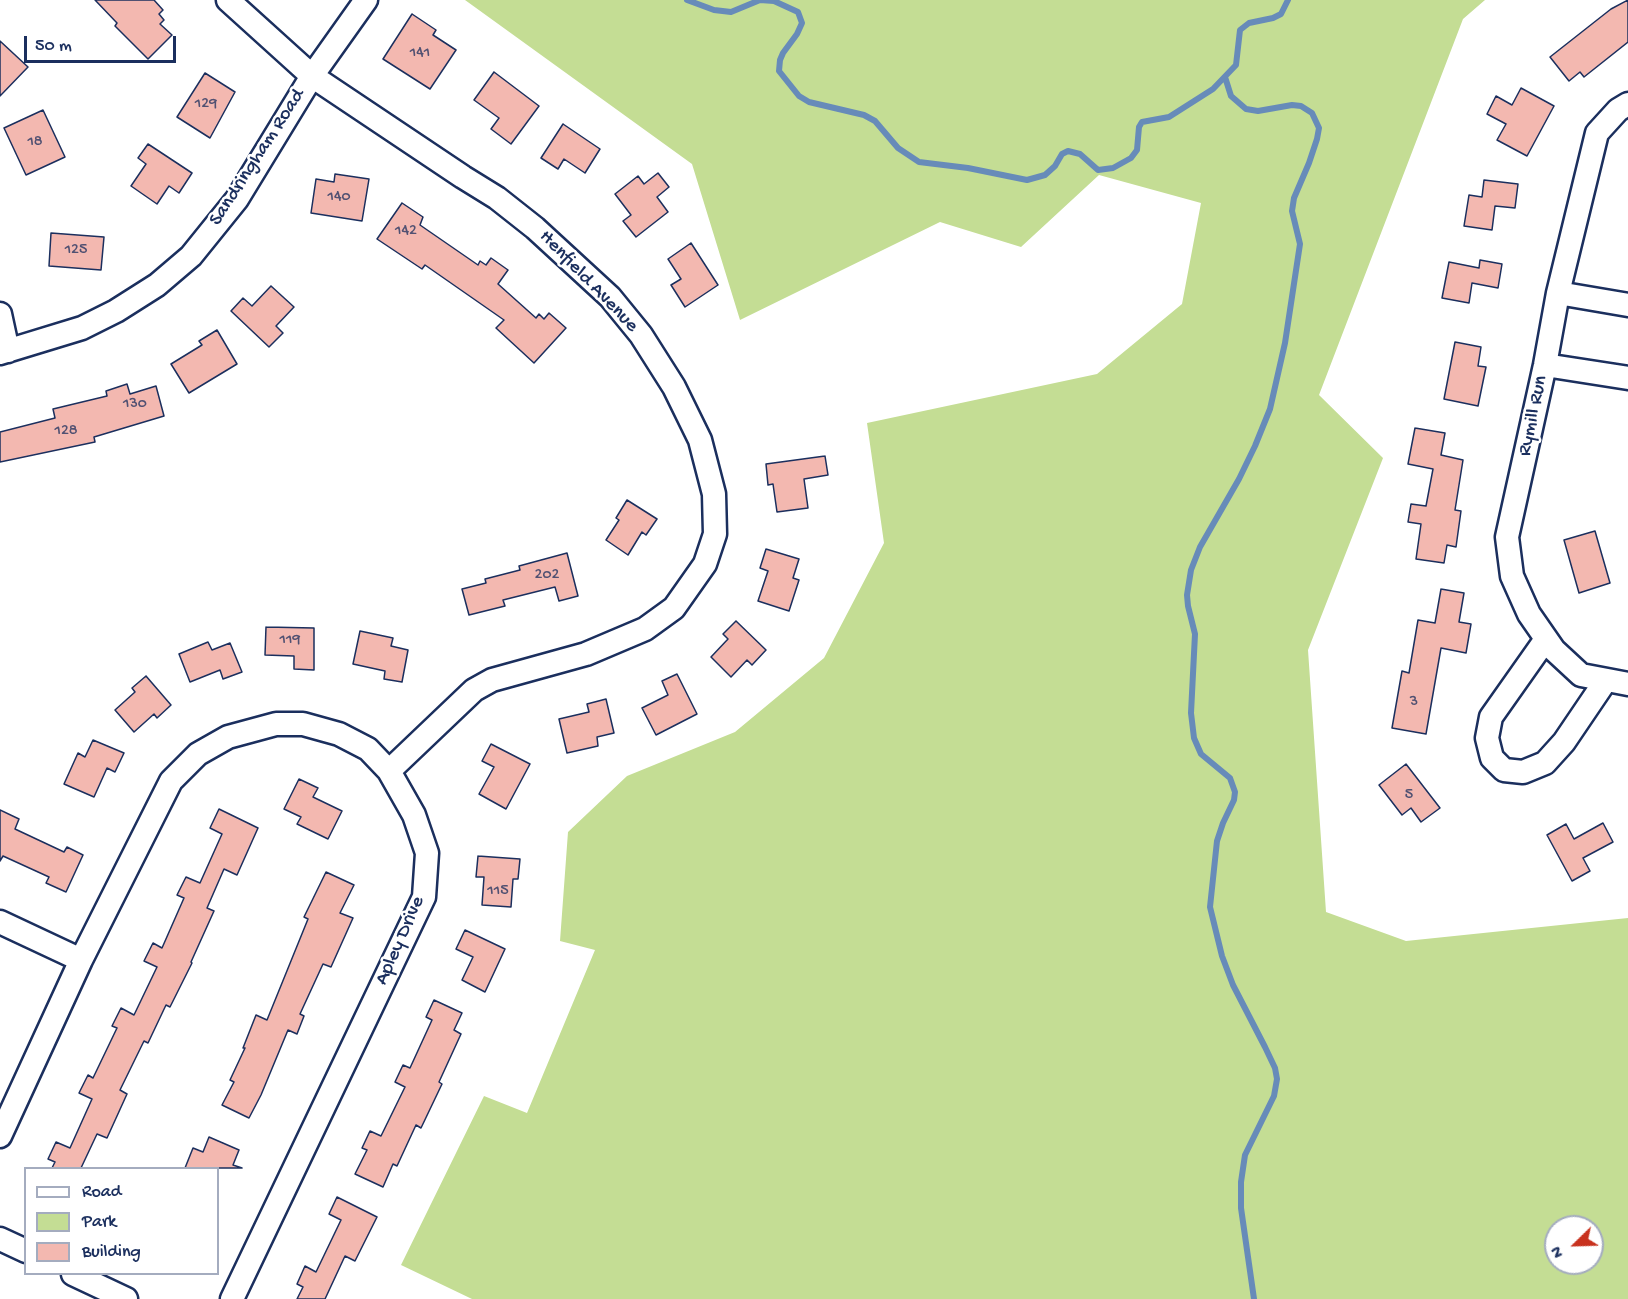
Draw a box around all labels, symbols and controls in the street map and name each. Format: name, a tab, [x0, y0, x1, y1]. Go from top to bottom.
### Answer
scale bar	[27, 24, 178, 62]
text: 50 m	[35, 36, 72, 57]
house number: 141	[410, 44, 430, 64]
street label: Sandringham Road	[205, 85, 311, 231]
house number: 129	[195, 95, 217, 115]
house number: 18	[27, 133, 43, 153]
house number: 140	[327, 188, 351, 208]
house number: 142	[395, 222, 417, 242]
street label: Henfield Avenue	[533, 226, 643, 338]
house number: 125	[65, 241, 87, 261]
street label: Rymill Run	[1514, 374, 1554, 458]
house number: 130	[123, 395, 147, 415]
house number: 128	[54, 422, 78, 442]
house number: 202	[535, 566, 559, 586]
house number: 119	[280, 631, 300, 651]
house number: 3	[1410, 693, 1418, 713]
house number: 5	[1405, 786, 1413, 806]
house number: 115	[487, 882, 509, 902]
street label: Apley Drive	[371, 893, 431, 989]
legend	[24, 1167, 219, 1275]
text: Road	[82, 1182, 121, 1203]
text: Park	[82, 1212, 116, 1233]
north arrow	[1544, 1215, 1604, 1275]
text: Building	[82, 1242, 141, 1263]
text: N	[1548, 1243, 1570, 1260]

